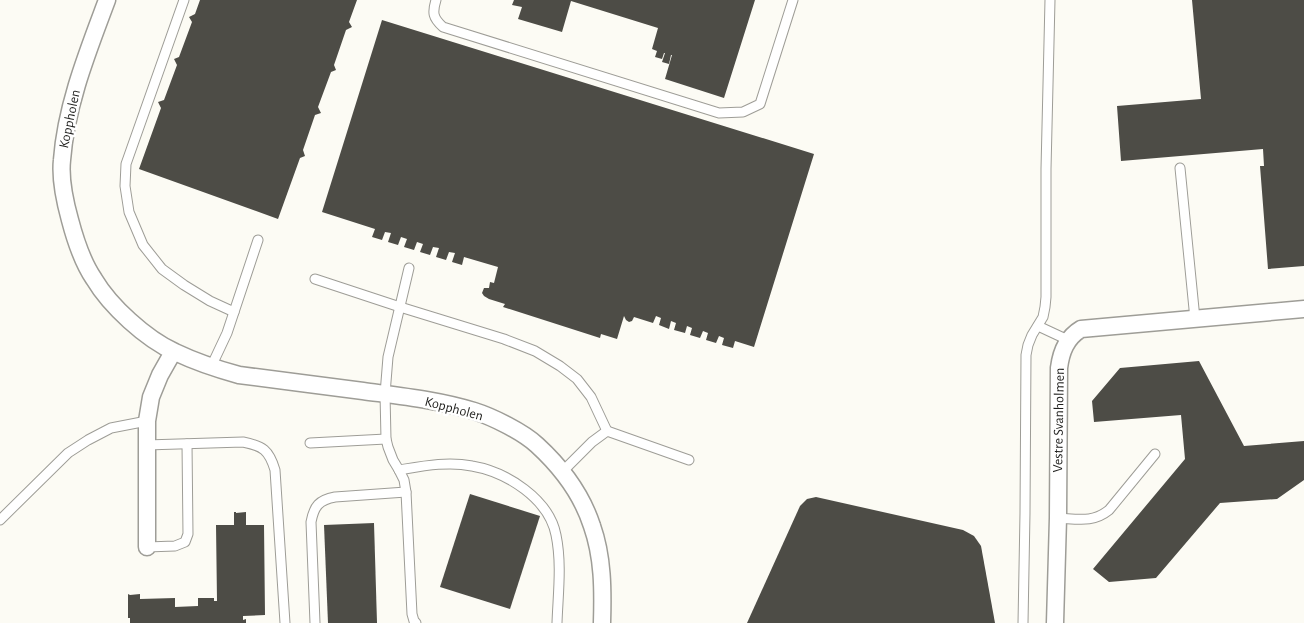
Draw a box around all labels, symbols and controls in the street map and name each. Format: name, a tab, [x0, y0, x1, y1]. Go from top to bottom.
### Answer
street label: Koppholen	[57, 88, 83, 150]
street label: Vestre Svanholmen	[1051, 368, 1067, 472]
street label: Koppholen	[423, 395, 485, 423]

